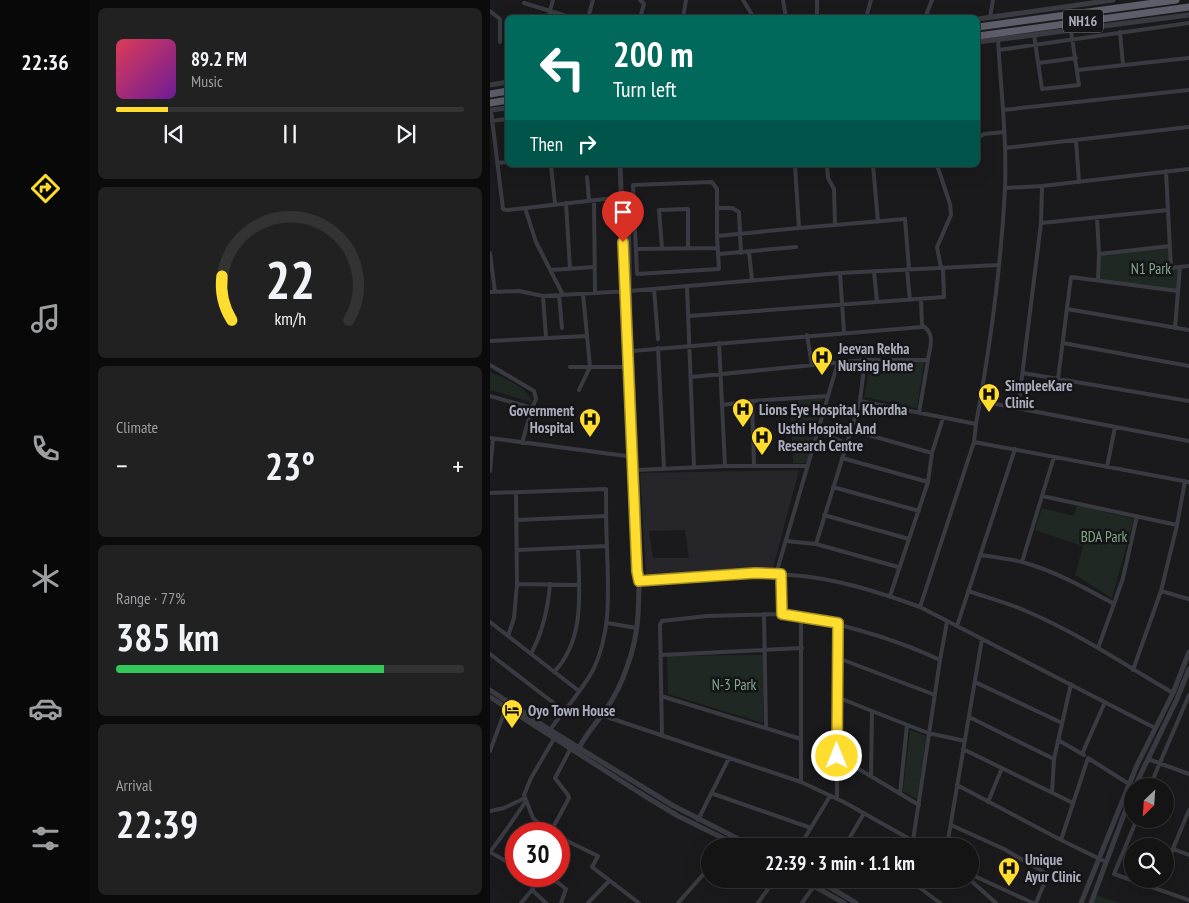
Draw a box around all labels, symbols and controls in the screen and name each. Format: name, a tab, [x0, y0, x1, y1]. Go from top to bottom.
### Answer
road number: NH16	[1063, 10, 1103, 32]
text: 200 m	[613, 31, 694, 77]
icon: left	[530, 35, 595, 100]
text: 89.2 FM	[191, 47, 247, 71]
text: 22:36	[21, 48, 69, 76]
text: Music	[191, 71, 223, 91]
text: Turn left	[613, 75, 677, 103]
icon: previous	[160, 120, 188, 148]
icon: pause	[276, 120, 304, 148]
icon: next	[392, 120, 420, 148]
icon: right	[573, 130, 601, 158]
text: Then	[530, 132, 563, 156]
icon: directions	[28, 171, 63, 206]
pin	[602, 191, 644, 242]
icon: arrive	[609, 198, 637, 226]
text: 22	[265, 246, 315, 313]
park label: N1 Park	[1131, 259, 1171, 278]
icon: music	[28, 301, 63, 336]
text: km/h	[274, 307, 306, 330]
place label: Jeevan Rekha Nursing Home	[837, 339, 913, 375]
hospital icon: Jeevan Rekha Nursing Home	[810, 345, 834, 376]
place label: SimpleeKare Clinic	[1005, 376, 1073, 412]
hospital icon: SimpleeKare Clinic	[977, 382, 1001, 413]
hospital icon: Lions Eye Hospital, Khordha	[731, 397, 755, 428]
place label: Lions Eye Hospital, Khordha	[759, 400, 907, 419]
place label: Government Hospital	[509, 401, 575, 437]
hospital icon: Government Hospital	[578, 407, 602, 438]
text: Climate	[116, 417, 158, 437]
place label: Usthi Hospital And Research Centre	[778, 419, 877, 455]
hospital icon: Usthi Hospital And Research Centre	[750, 425, 774, 456]
icon: phone	[28, 431, 63, 466]
text: 23°	[265, 441, 315, 490]
text: −	[116, 447, 128, 484]
text: +	[452, 447, 464, 484]
park label: BDA Park	[1081, 527, 1128, 546]
icon: climate	[28, 561, 63, 596]
text: Range · 77%	[116, 588, 185, 608]
text: 385 km	[116, 612, 219, 661]
park label: N-3 Park	[712, 675, 757, 694]
icon: car	[28, 691, 63, 726]
hotel icon: Oyo Town House	[500, 698, 524, 729]
place label: Oyo Town House	[528, 701, 615, 720]
position arrow	[810, 729, 862, 781]
text: Arrival	[116, 775, 152, 795]
north arrow	[1124, 778, 1174, 828]
map controls	[1124, 778, 1174, 888]
text: 22:39	[116, 799, 198, 848]
icon: filters	[28, 821, 63, 856]
speed limit sign: 30	[505, 822, 570, 887]
button: search	[1124, 838, 1174, 888]
place label: Unique Ayur Clinic	[1024, 850, 1082, 886]
text: 22:39 · 3 min · 1.1 km	[765, 851, 915, 875]
hospital icon: Unique Ayur Clinic	[997, 856, 1021, 887]

